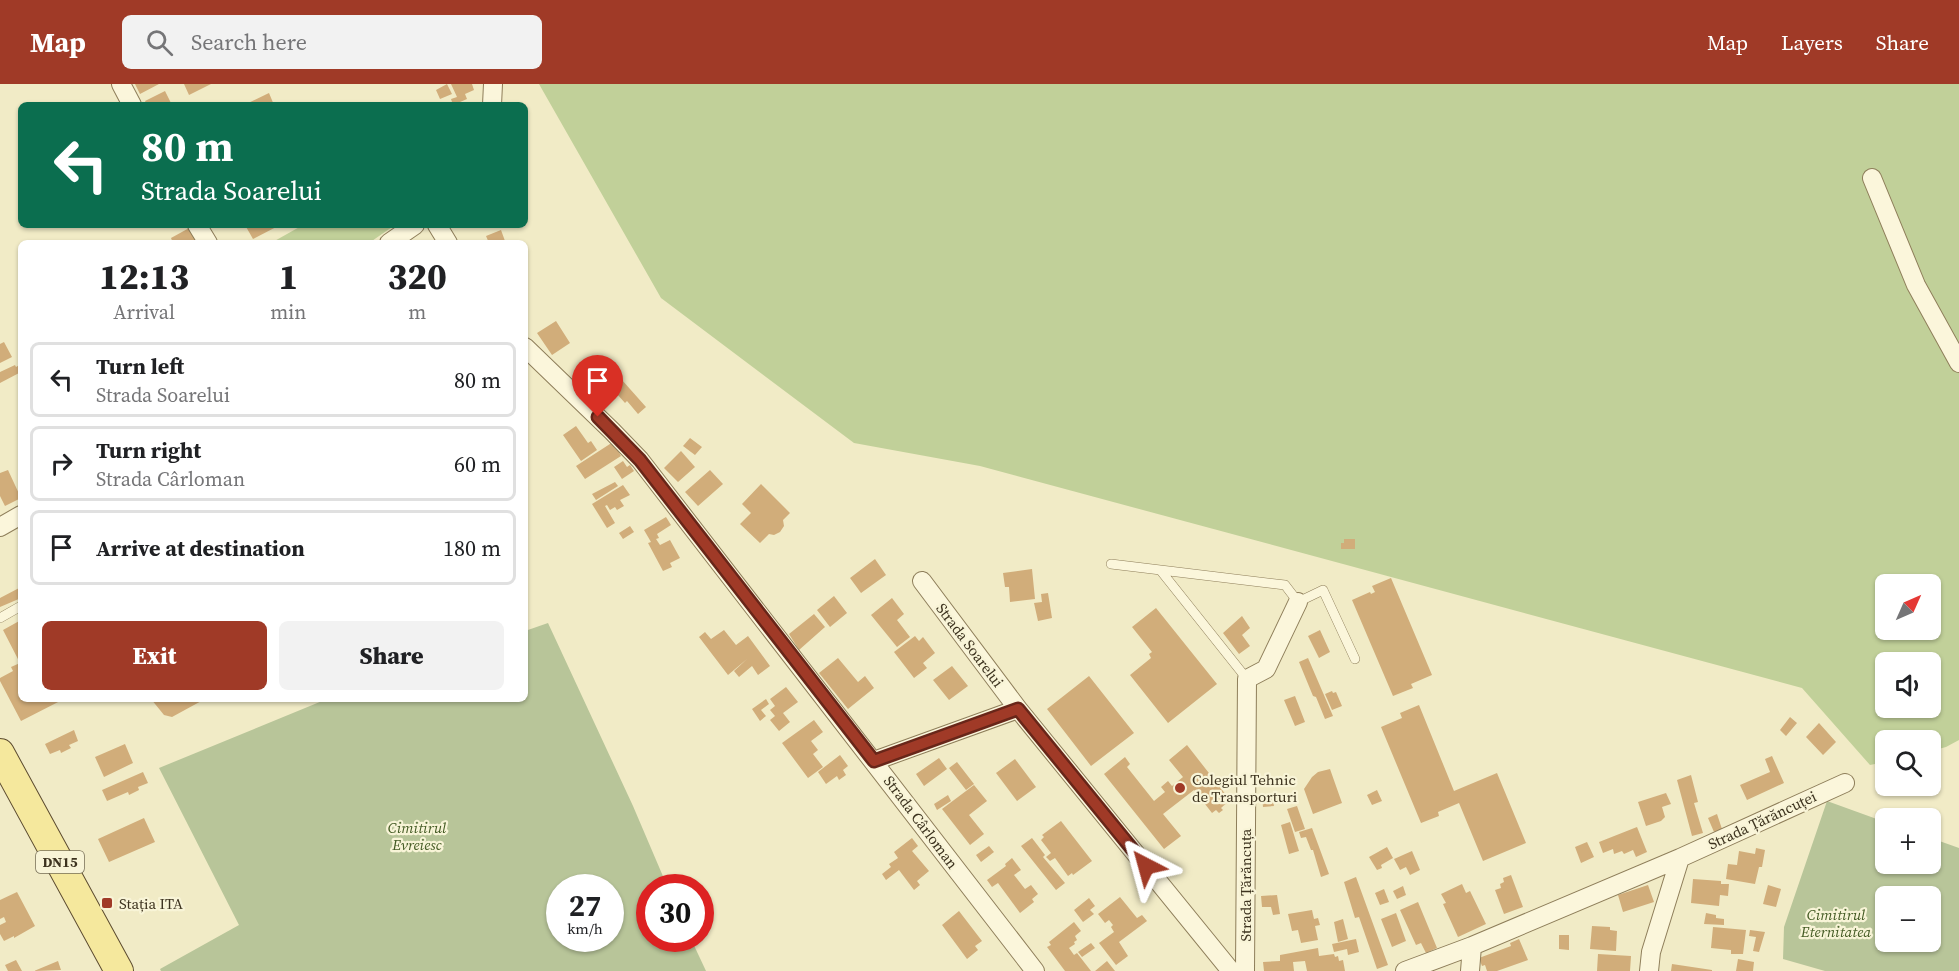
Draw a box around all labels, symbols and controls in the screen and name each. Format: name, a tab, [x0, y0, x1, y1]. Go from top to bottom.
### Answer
search box	[122, 15, 542, 69]
text: Map	[30, 23, 86, 61]
icon: search	[143, 26, 176, 59]
text: Search here	[191, 27, 307, 57]
text: Map	[1707, 28, 1748, 57]
text: Layers	[1781, 28, 1843, 57]
text: Share	[1876, 28, 1929, 57]
text: 80 m	[141, 117, 234, 175]
icon: left	[42, 126, 120, 204]
text: Strada Soarelui	[141, 172, 322, 209]
text: 12:13	[99, 252, 189, 301]
text: 1	[278, 252, 298, 301]
text: 320	[387, 252, 447, 301]
text: Arrival	[113, 298, 175, 326]
text: min	[270, 298, 306, 326]
text: m	[408, 298, 426, 326]
text: Turn left	[96, 351, 184, 381]
pin	[572, 355, 623, 417]
icon: left	[45, 363, 78, 396]
icon: arrive	[581, 364, 614, 397]
text: 80 m	[454, 365, 501, 395]
text: Strada Soarelui	[96, 381, 230, 409]
text: Turn right	[96, 435, 201, 465]
icon: right	[45, 447, 78, 480]
text: 60 m	[454, 449, 501, 479]
text: Strada Cârloman	[96, 465, 245, 493]
icon: arrive	[45, 531, 78, 564]
text: Arrive at destination	[96, 533, 305, 563]
text: 180 m	[443, 533, 501, 563]
north arrow	[1875, 574, 1941, 640]
map controls	[1875, 574, 1941, 952]
street label: Strada Soarelui	[931, 599, 1009, 691]
button: Exit	[42, 621, 267, 690]
button: Share	[279, 621, 504, 690]
button: sound	[1875, 652, 1941, 718]
button: search	[1875, 730, 1941, 796]
place label: Colegiul Tehnic de Transporturi	[1192, 769, 1297, 807]
street label: Strada Cârloman	[879, 771, 963, 873]
marker: Colegiul Tehnic de Transporturi	[1173, 781, 1187, 795]
street label: Strada Țărăncuței	[1704, 786, 1820, 854]
button: +	[1875, 808, 1941, 874]
park label: Cimitirul Evreiesc	[388, 817, 447, 855]
street label: Strada Țărăncuța	[1235, 828, 1256, 941]
position arrow	[1114, 834, 1178, 898]
road number: DN15	[36, 851, 84, 873]
speed limit sign: 30	[636, 874, 714, 952]
text: 27	[569, 885, 601, 926]
button: −	[1875, 886, 1941, 952]
place label: Stația ITA	[119, 893, 183, 914]
marker: Stația ITA	[100, 896, 114, 910]
park label: Cimitirul Eternitatea	[1800, 904, 1871, 942]
text: km/h	[567, 918, 603, 939]

